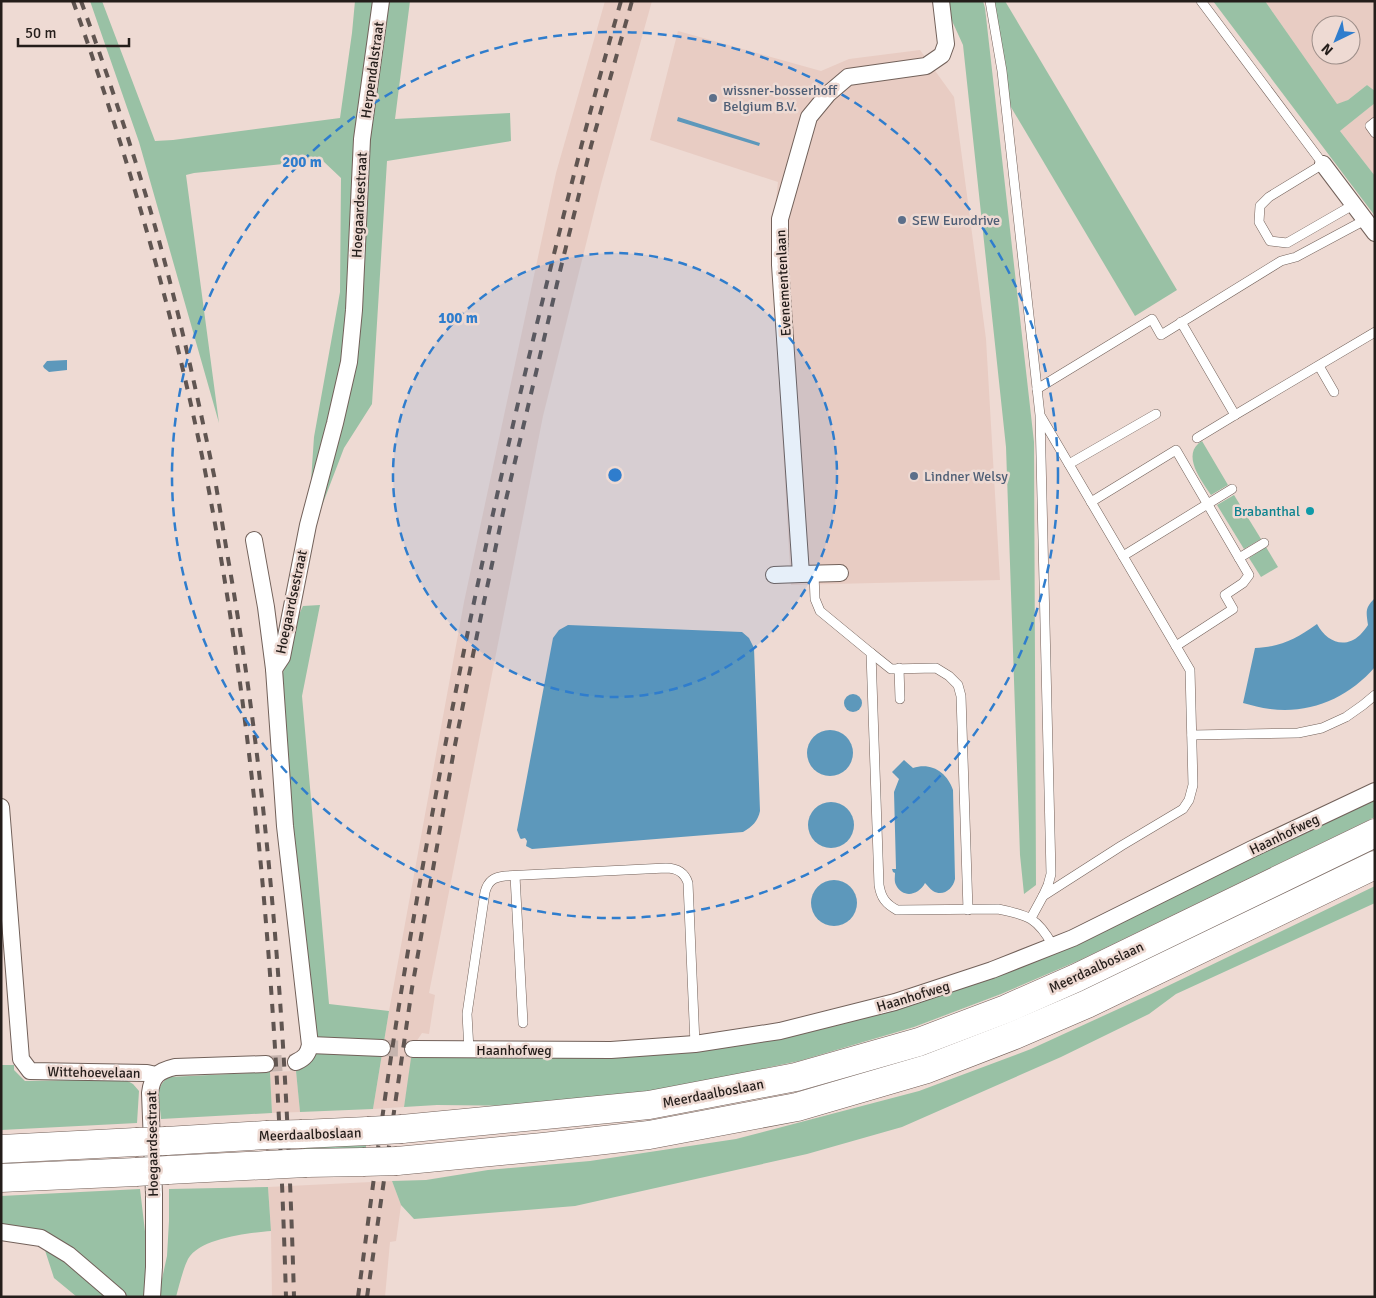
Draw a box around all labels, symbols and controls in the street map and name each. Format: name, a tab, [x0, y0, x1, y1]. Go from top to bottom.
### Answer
scale bar	[18, 15, 129, 47]
north arrow	[1311, 15, 1361, 65]
street label: Herpendalstraat	[357, 21, 388, 119]
text: 50 m	[25, 24, 56, 42]
text: N	[1318, 40, 1337, 59]
place label: wissner-bosserhoff Belgium B.V.	[723, 82, 838, 115]
marker: wissner-bosserhoff Belgium B.V.	[707, 92, 719, 104]
street label: Hoegaardsestraat	[348, 152, 371, 258]
text: 200 m	[282, 153, 322, 171]
place label: SEW Eurodrive	[912, 212, 1000, 229]
marker: SEW Eurodrive	[896, 214, 908, 226]
street label: Evenementenlaan	[772, 229, 795, 337]
text: 100 m	[438, 309, 478, 327]
centre of rings	[606, 466, 624, 484]
place label: Lindner Welsy	[924, 468, 1008, 485]
marker: Lindner Welsy	[908, 470, 920, 482]
place label: Brabanthal	[1234, 503, 1300, 520]
marker: Brabanthal	[1304, 505, 1316, 517]
street label: Hoegaardsestraat	[272, 548, 311, 656]
street label: Haanhofweg	[1247, 810, 1322, 859]
street label: Meerdaalboslaan	[1046, 938, 1146, 997]
street label: Haanhofweg	[875, 977, 952, 1016]
street label: Haanhofweg	[476, 1042, 552, 1059]
street label: Wittehoevelaan	[47, 1063, 141, 1082]
street label: Meerdaalboslaan	[661, 1075, 765, 1112]
street label: Hoegaardsestraat	[143, 1091, 162, 1197]
street label: Meerdaalboslaan	[258, 1124, 362, 1145]

